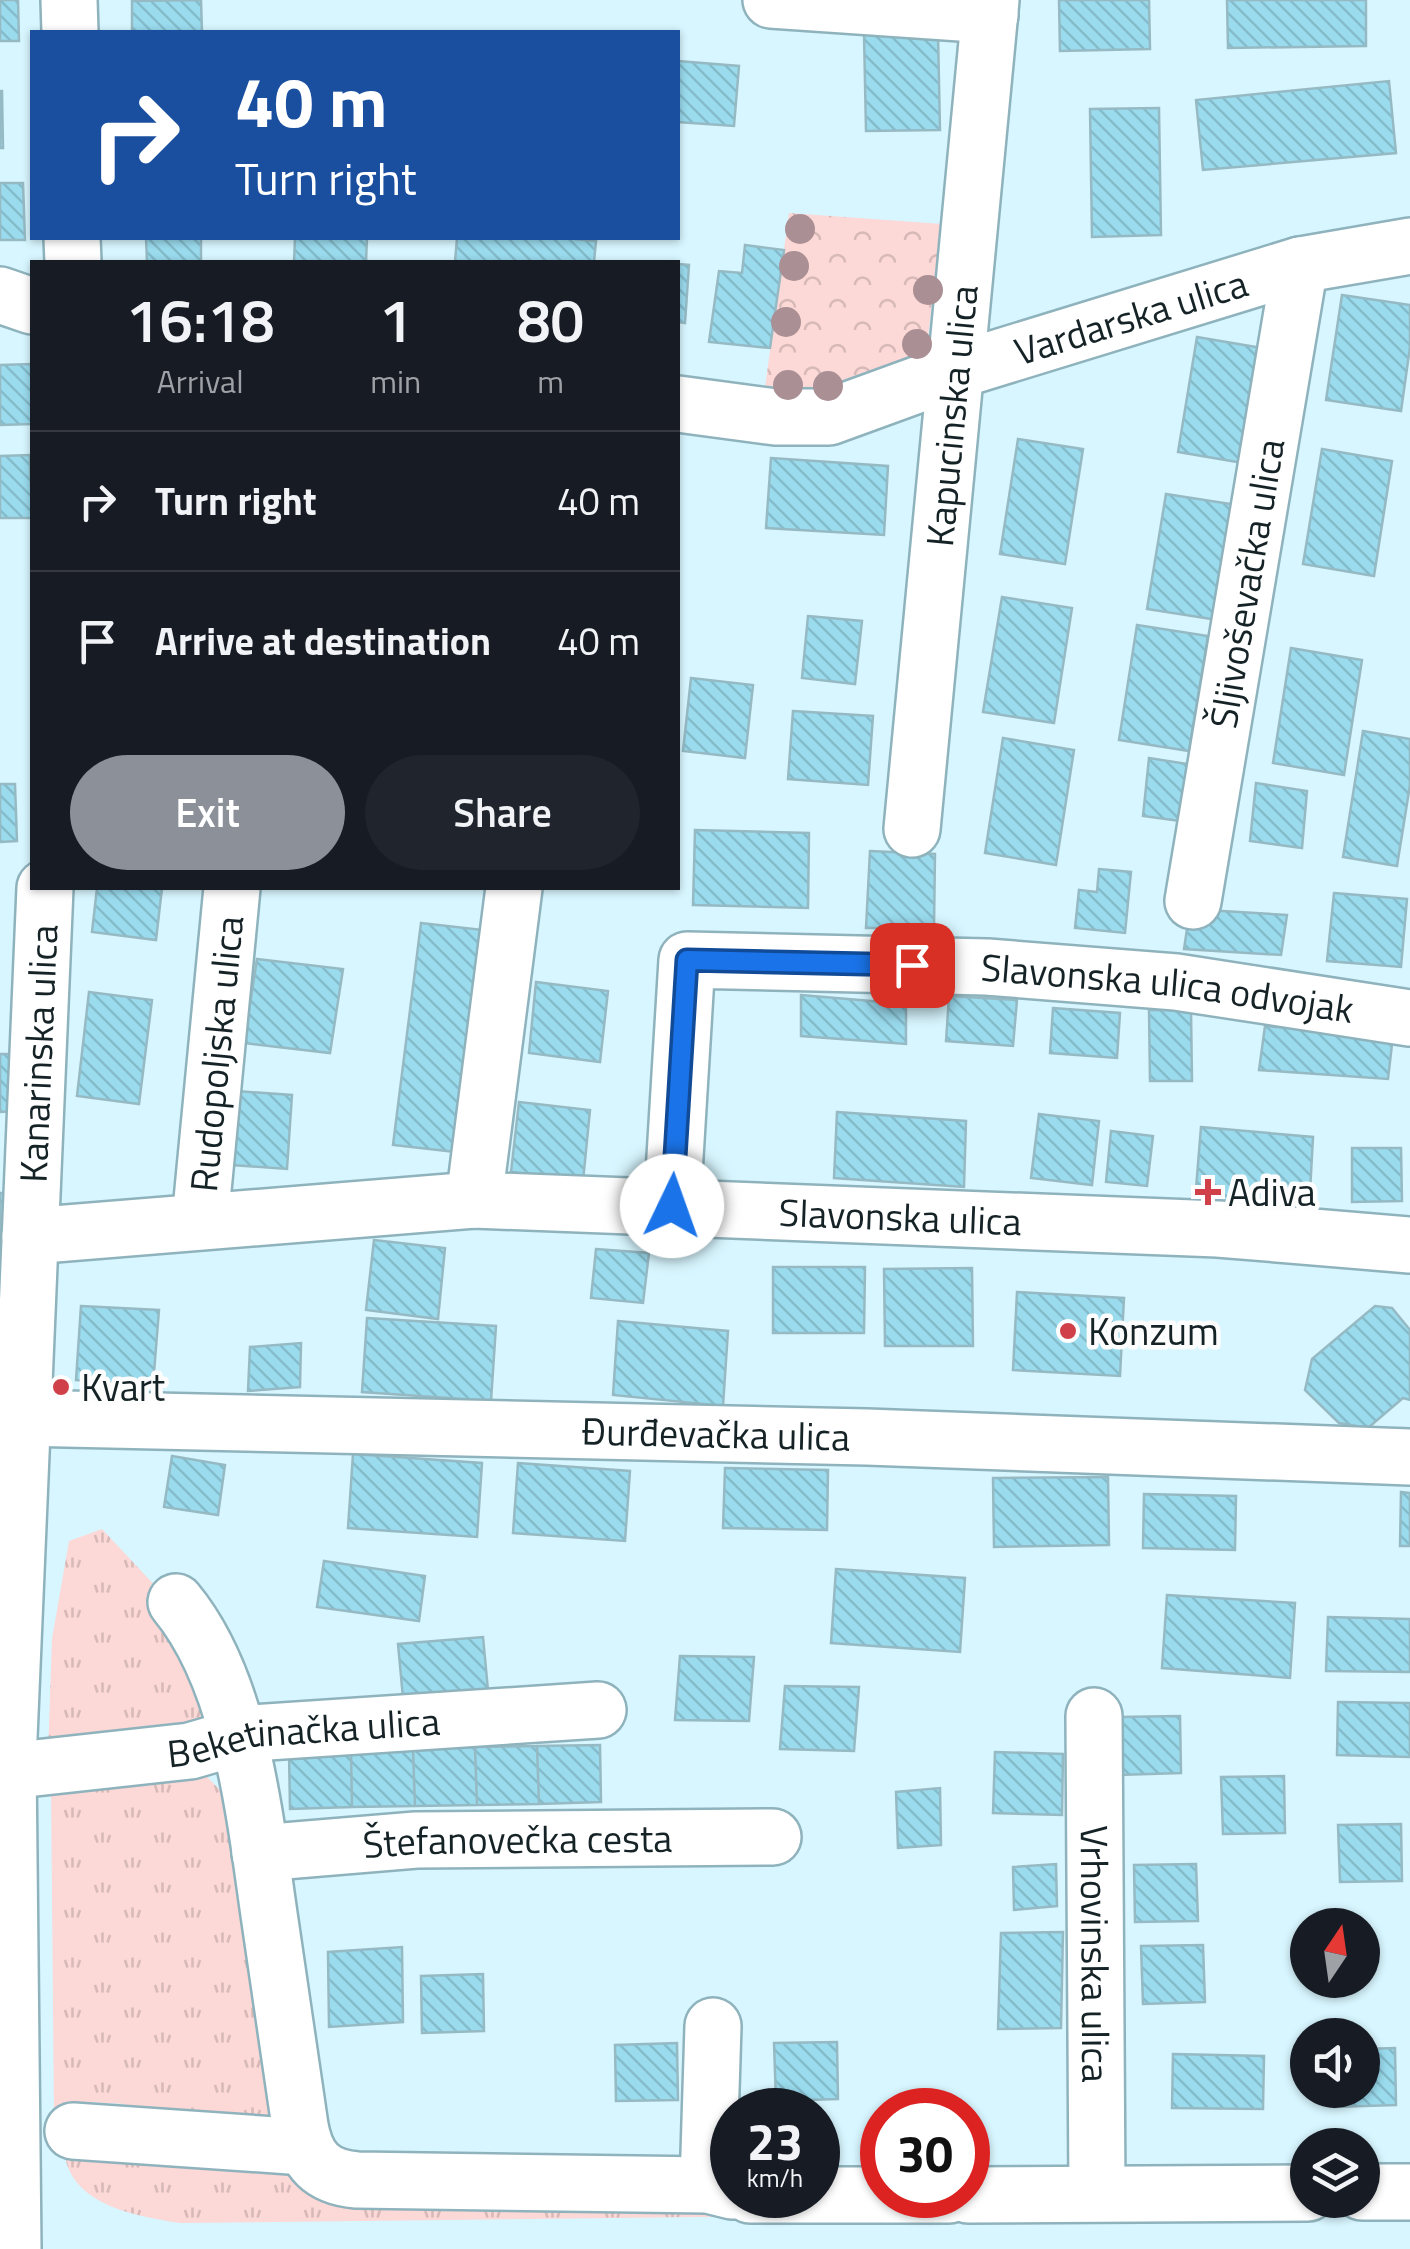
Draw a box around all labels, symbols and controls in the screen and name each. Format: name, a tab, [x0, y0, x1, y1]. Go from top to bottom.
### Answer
text: 40 m	[235, 48, 388, 154]
icon: right	[70, 70, 200, 200]
text: Turn right	[235, 144, 417, 212]
street label: Vardarska ulica	[1007, 254, 1255, 380]
text: 16:18	[126, 274, 275, 365]
text: 1	[379, 274, 413, 365]
text: 80	[517, 274, 584, 365]
street label: Kapucinska ulica	[910, 283, 993, 549]
text: Arrival	[157, 357, 244, 405]
text: min	[370, 357, 421, 405]
text: m	[537, 357, 564, 405]
street label: Šljivoševačka ulica	[1194, 434, 1299, 733]
text: Turn right	[155, 472, 317, 530]
text: 40 m	[557, 472, 640, 530]
icon: right	[70, 474, 125, 529]
text: Arrive at destination	[155, 612, 491, 670]
text: 40 m	[557, 612, 640, 670]
icon: arrive	[70, 614, 125, 669]
button: Exit	[70, 755, 345, 870]
button: Share	[365, 755, 640, 870]
street label: Rudopoljska ulica	[174, 913, 258, 1194]
street label: Kanarinska ulica	[4, 923, 72, 1184]
pin	[870, 923, 955, 1008]
icon: arrive	[885, 938, 940, 993]
street label: Slavonska ulica odvojak	[979, 938, 1358, 1038]
position arrow	[620, 1154, 724, 1258]
place label: Adiva	[1228, 1163, 1316, 1221]
marker: Adiva	[1197, 1181, 1219, 1203]
street label: Slavonska ulica	[778, 1183, 1023, 1250]
place label: Konzum	[1088, 1302, 1219, 1360]
marker: Konzum	[1057, 1320, 1079, 1342]
place label: Kvart	[81, 1358, 165, 1416]
marker: Kvart	[50, 1376, 72, 1398]
street label: Đurđevačka ulica	[581, 1402, 851, 1466]
street label: Beketinačka ulica	[164, 1692, 442, 1782]
street label: Štefanovečka cesta	[361, 1809, 672, 1873]
street label: Vrhovinska ulica	[1066, 1825, 1125, 2083]
north arrow	[1290, 1908, 1380, 1998]
map controls	[1290, 1908, 1380, 2218]
button: sound	[1290, 2018, 1380, 2108]
speed limit sign: 30	[860, 2088, 990, 2218]
text: 23	[747, 2103, 803, 2179]
button: layers	[1290, 2128, 1380, 2218]
text: km/h	[747, 2159, 803, 2197]

